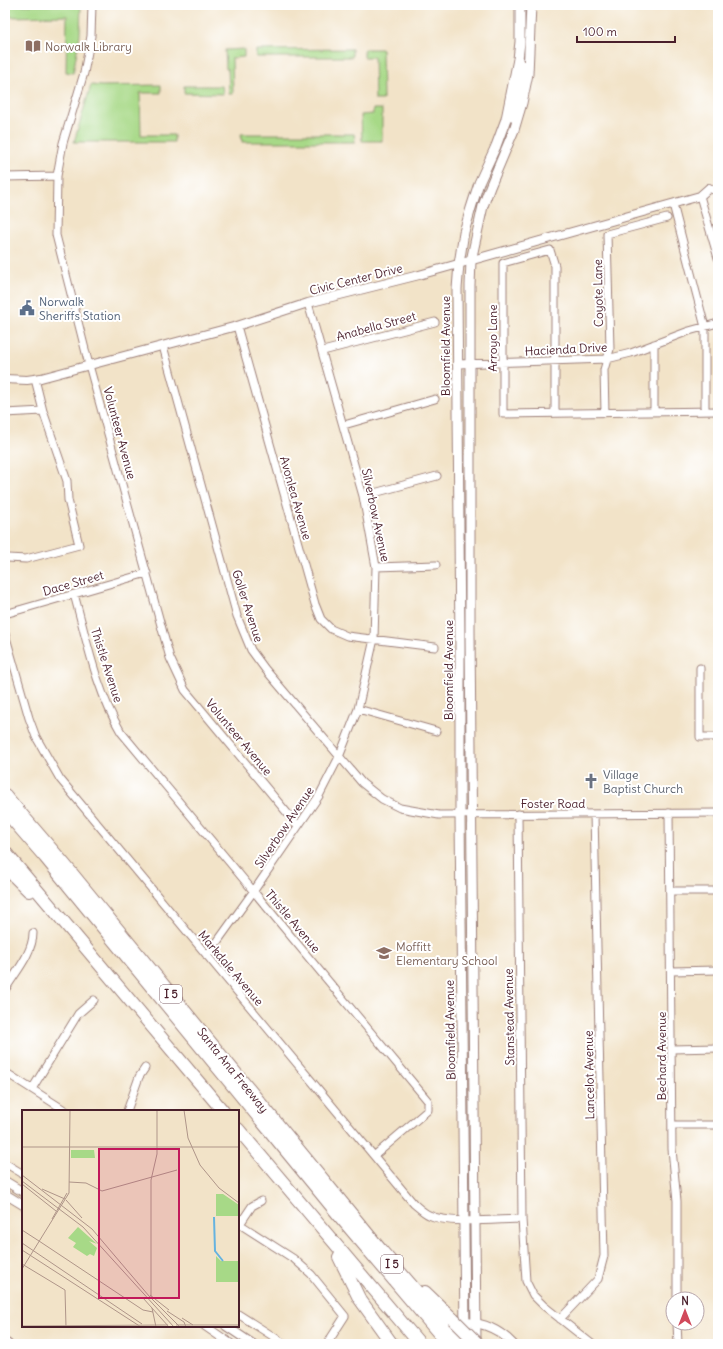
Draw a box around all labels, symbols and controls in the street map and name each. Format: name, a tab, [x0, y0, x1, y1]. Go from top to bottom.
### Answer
scale bar	[577, 18, 675, 44]
text: 100 m	[583, 24, 617, 39]
library icon: Norwalk Library	[24, 37, 42, 55]
place label: Norwalk Library	[45, 39, 132, 54]
street label: Coyote Lane	[590, 259, 606, 327]
street label: Civic Center Drive	[308, 260, 404, 298]
place label: Norwalk Sheriffs Station	[39, 294, 121, 323]
street label: Bloomfield Avenue	[438, 296, 453, 396]
public building icon: Norwalk Sheriffs Station	[18, 299, 36, 317]
street label: Arroyo Lane	[485, 304, 500, 372]
street label: Anabella Street	[335, 308, 417, 344]
street label: Hacienda Drive	[524, 339, 608, 359]
street label: Volunteer Avenue	[100, 385, 140, 481]
street label: Avonlea Avenue	[277, 454, 315, 542]
street label: Silverbow Avenue	[359, 467, 393, 563]
street label: Dace Street	[41, 567, 105, 599]
street label: Goller Avenue	[229, 568, 267, 644]
street label: Bloomfield Avenue	[441, 620, 456, 720]
street label: Thistle Avenue	[88, 626, 126, 704]
street label: Volunteer Avenue	[203, 696, 275, 778]
place label: Village Baptist Church	[603, 767, 683, 796]
church icon: Village Baptist Church	[582, 772, 600, 790]
street label: Silverbow Avenue	[251, 783, 317, 871]
street label: Foster Road	[521, 796, 585, 811]
street label: Thistle Avenue	[262, 886, 324, 956]
street label: Markdale Avenue	[195, 927, 267, 1009]
place label: Moffitt Elementary School	[396, 939, 497, 968]
school or university icon: Moffitt Elementary School	[375, 944, 393, 962]
street label: Stanstead Avenue	[501, 968, 517, 1066]
street label: Bloomfield Avenue	[442, 980, 458, 1080]
road number: I 5	[160, 985, 182, 1003]
street label: Bechard Avenue	[654, 1011, 669, 1101]
street label: Santa Ana Freeway	[194, 1024, 272, 1116]
street label: Lancelot Avenue	[581, 1030, 597, 1120]
inset map	[22, 1110, 239, 1327]
road number: I 5	[381, 1255, 403, 1273]
north arrow	[665, 1291, 705, 1331]
text: N	[681, 1294, 689, 1308]

